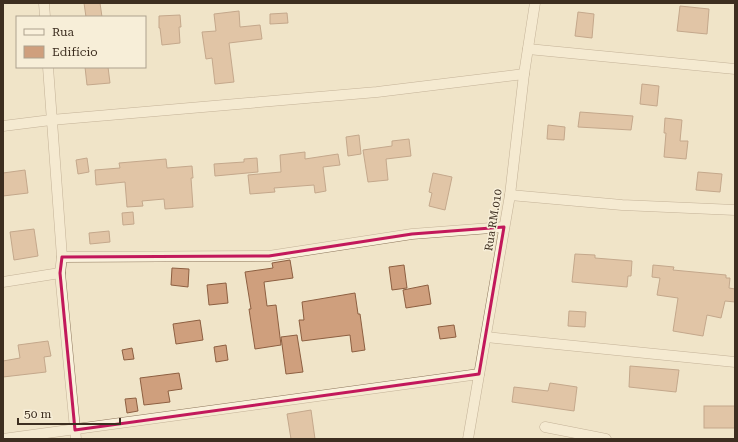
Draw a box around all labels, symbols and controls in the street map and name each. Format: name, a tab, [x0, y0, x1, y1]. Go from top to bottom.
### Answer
legend	[16, 16, 146, 68]
text: Rua	[52, 25, 75, 39]
text: Edifício	[52, 45, 98, 59]
street label: Rua RM.010	[482, 188, 505, 252]
scale bar	[18, 400, 120, 426]
text: 50 m	[24, 407, 51, 421]

